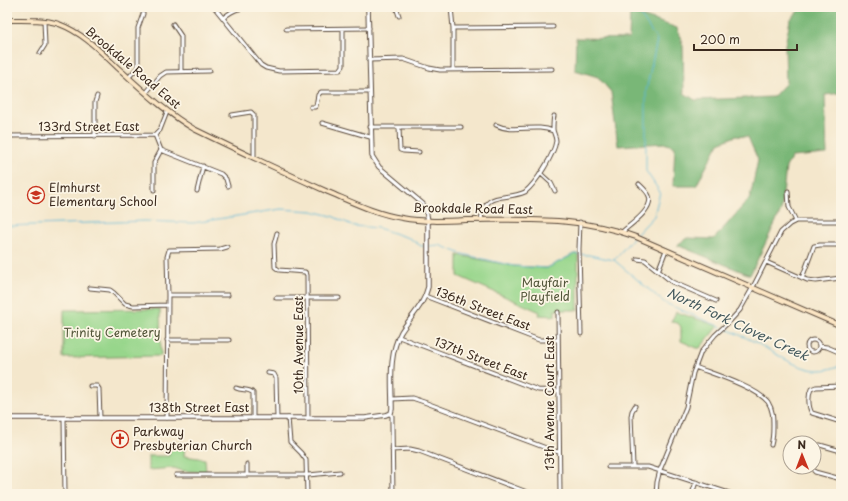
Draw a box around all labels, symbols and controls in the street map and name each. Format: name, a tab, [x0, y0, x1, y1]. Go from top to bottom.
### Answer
street label: Brookdale Road East	[82, 22, 185, 113]
scale bar	[694, 26, 797, 52]
text: 200 m	[700, 30, 740, 48]
street label: 133rd Street East	[38, 117, 140, 135]
place label: Elmhurst Elementary School	[49, 178, 157, 210]
school or university icon: Elmhurst Elementary School	[26, 185, 46, 205]
street label: Brookdale Road East	[413, 198, 533, 218]
park label: Mayfair Playfield	[520, 273, 570, 305]
street label: 136th Street East	[433, 282, 534, 335]
water label: North Fork Clover Creek	[664, 282, 813, 365]
street label: 10th Avenue East	[289, 296, 307, 394]
park label: Trinity Cemetery	[63, 323, 161, 341]
street label: 137th Street East	[432, 332, 531, 384]
street label: 13th Avenue Court East	[540, 335, 558, 470]
street label: 138th Street East	[149, 398, 249, 416]
place label: Parkway Presbyterian Church	[133, 422, 252, 454]
church icon: Parkway Presbyterian Church	[110, 429, 130, 449]
north arrow	[782, 435, 822, 475]
text: N	[797, 436, 807, 453]

